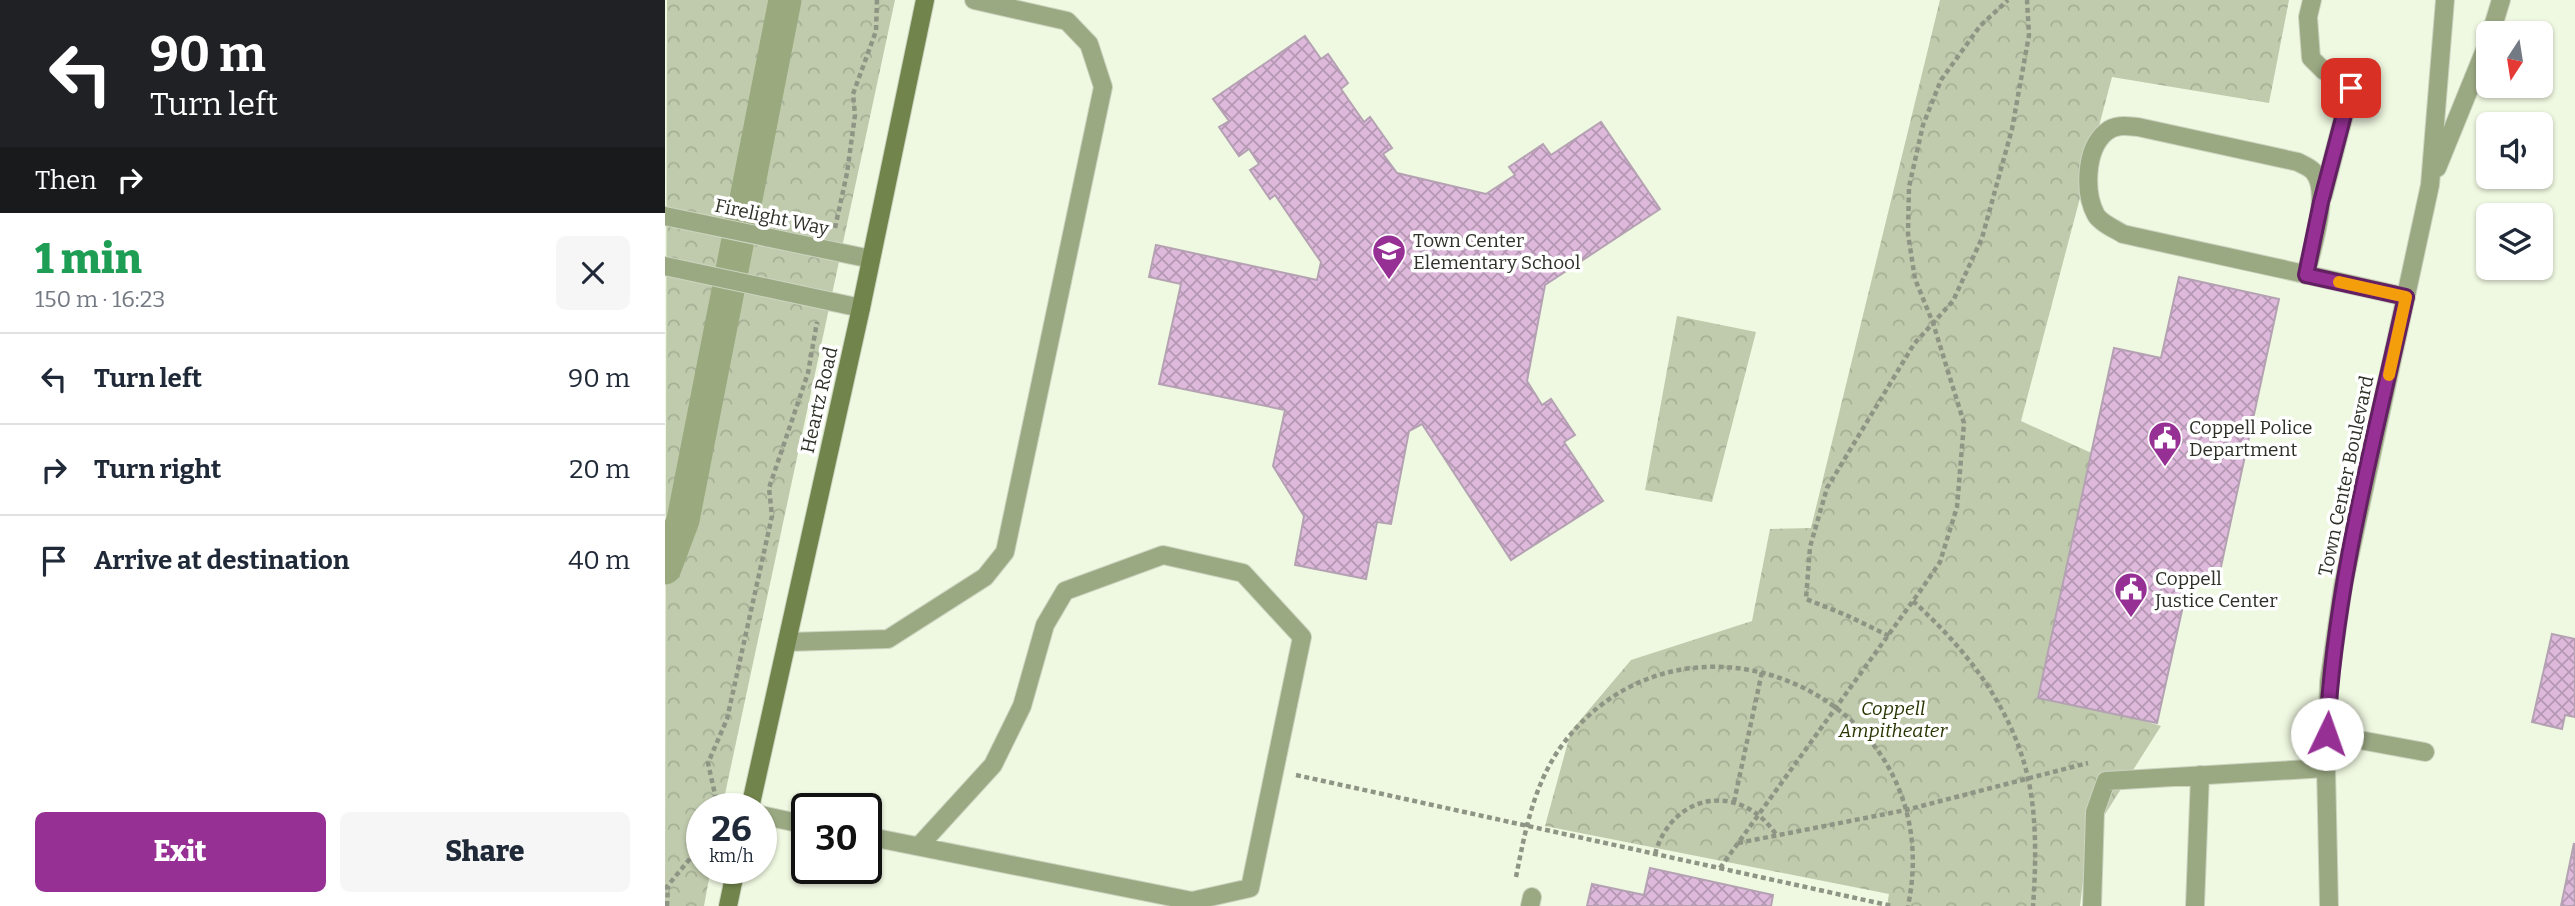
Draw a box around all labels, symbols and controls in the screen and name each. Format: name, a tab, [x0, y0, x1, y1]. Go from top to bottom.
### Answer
north arrow	[2476, 21, 2553, 98]
map controls	[2476, 21, 2553, 280]
text: 90 m	[150, 25, 266, 84]
icon: left	[35, 28, 126, 119]
pin	[2321, 58, 2381, 118]
icon: arrive	[2332, 69, 2370, 107]
text: Turn left	[150, 85, 278, 123]
button: sound	[2476, 112, 2553, 189]
icon: right	[111, 161, 149, 199]
text: Then	[35, 165, 97, 196]
street label: Firelight Way	[713, 194, 832, 241]
button: layers	[2476, 203, 2553, 280]
place label: Town Center Elementary School	[1413, 229, 1580, 274]
school or university icon: Town Center Elementary School	[1370, 232, 1408, 281]
text: 1 min	[35, 234, 142, 284]
button: close	[556, 236, 630, 310]
text: 150 m · 16:23	[35, 285, 165, 313]
street label: Heartz Road	[796, 345, 842, 455]
icon: left	[35, 360, 73, 398]
text: Turn left	[94, 363, 202, 394]
text: 90 m	[568, 363, 630, 394]
street label: Town Center Boulevard	[2313, 374, 2379, 578]
place label: Coppell Police Department	[2189, 416, 2312, 461]
public building icon: Coppell Police Department	[2146, 419, 2184, 468]
icon: right	[35, 451, 73, 489]
text: Turn right	[94, 454, 221, 485]
text: 20 m	[569, 454, 630, 485]
icon: arrive	[35, 542, 73, 580]
text: Arrive at destination	[94, 545, 349, 576]
text: 40 m	[568, 545, 630, 576]
place label: Coppell Justice Center	[2154, 567, 2278, 612]
public building icon: Coppell Justice Center	[2112, 570, 2150, 619]
park label: Coppell Ampitheater	[1838, 697, 1948, 742]
position arrow	[2290, 697, 2364, 771]
speed limit sign: 30	[791, 793, 882, 884]
text: 26	[711, 808, 752, 850]
button: Exit	[35, 812, 326, 892]
button: Share	[340, 812, 630, 892]
text: km/h	[709, 845, 754, 867]

